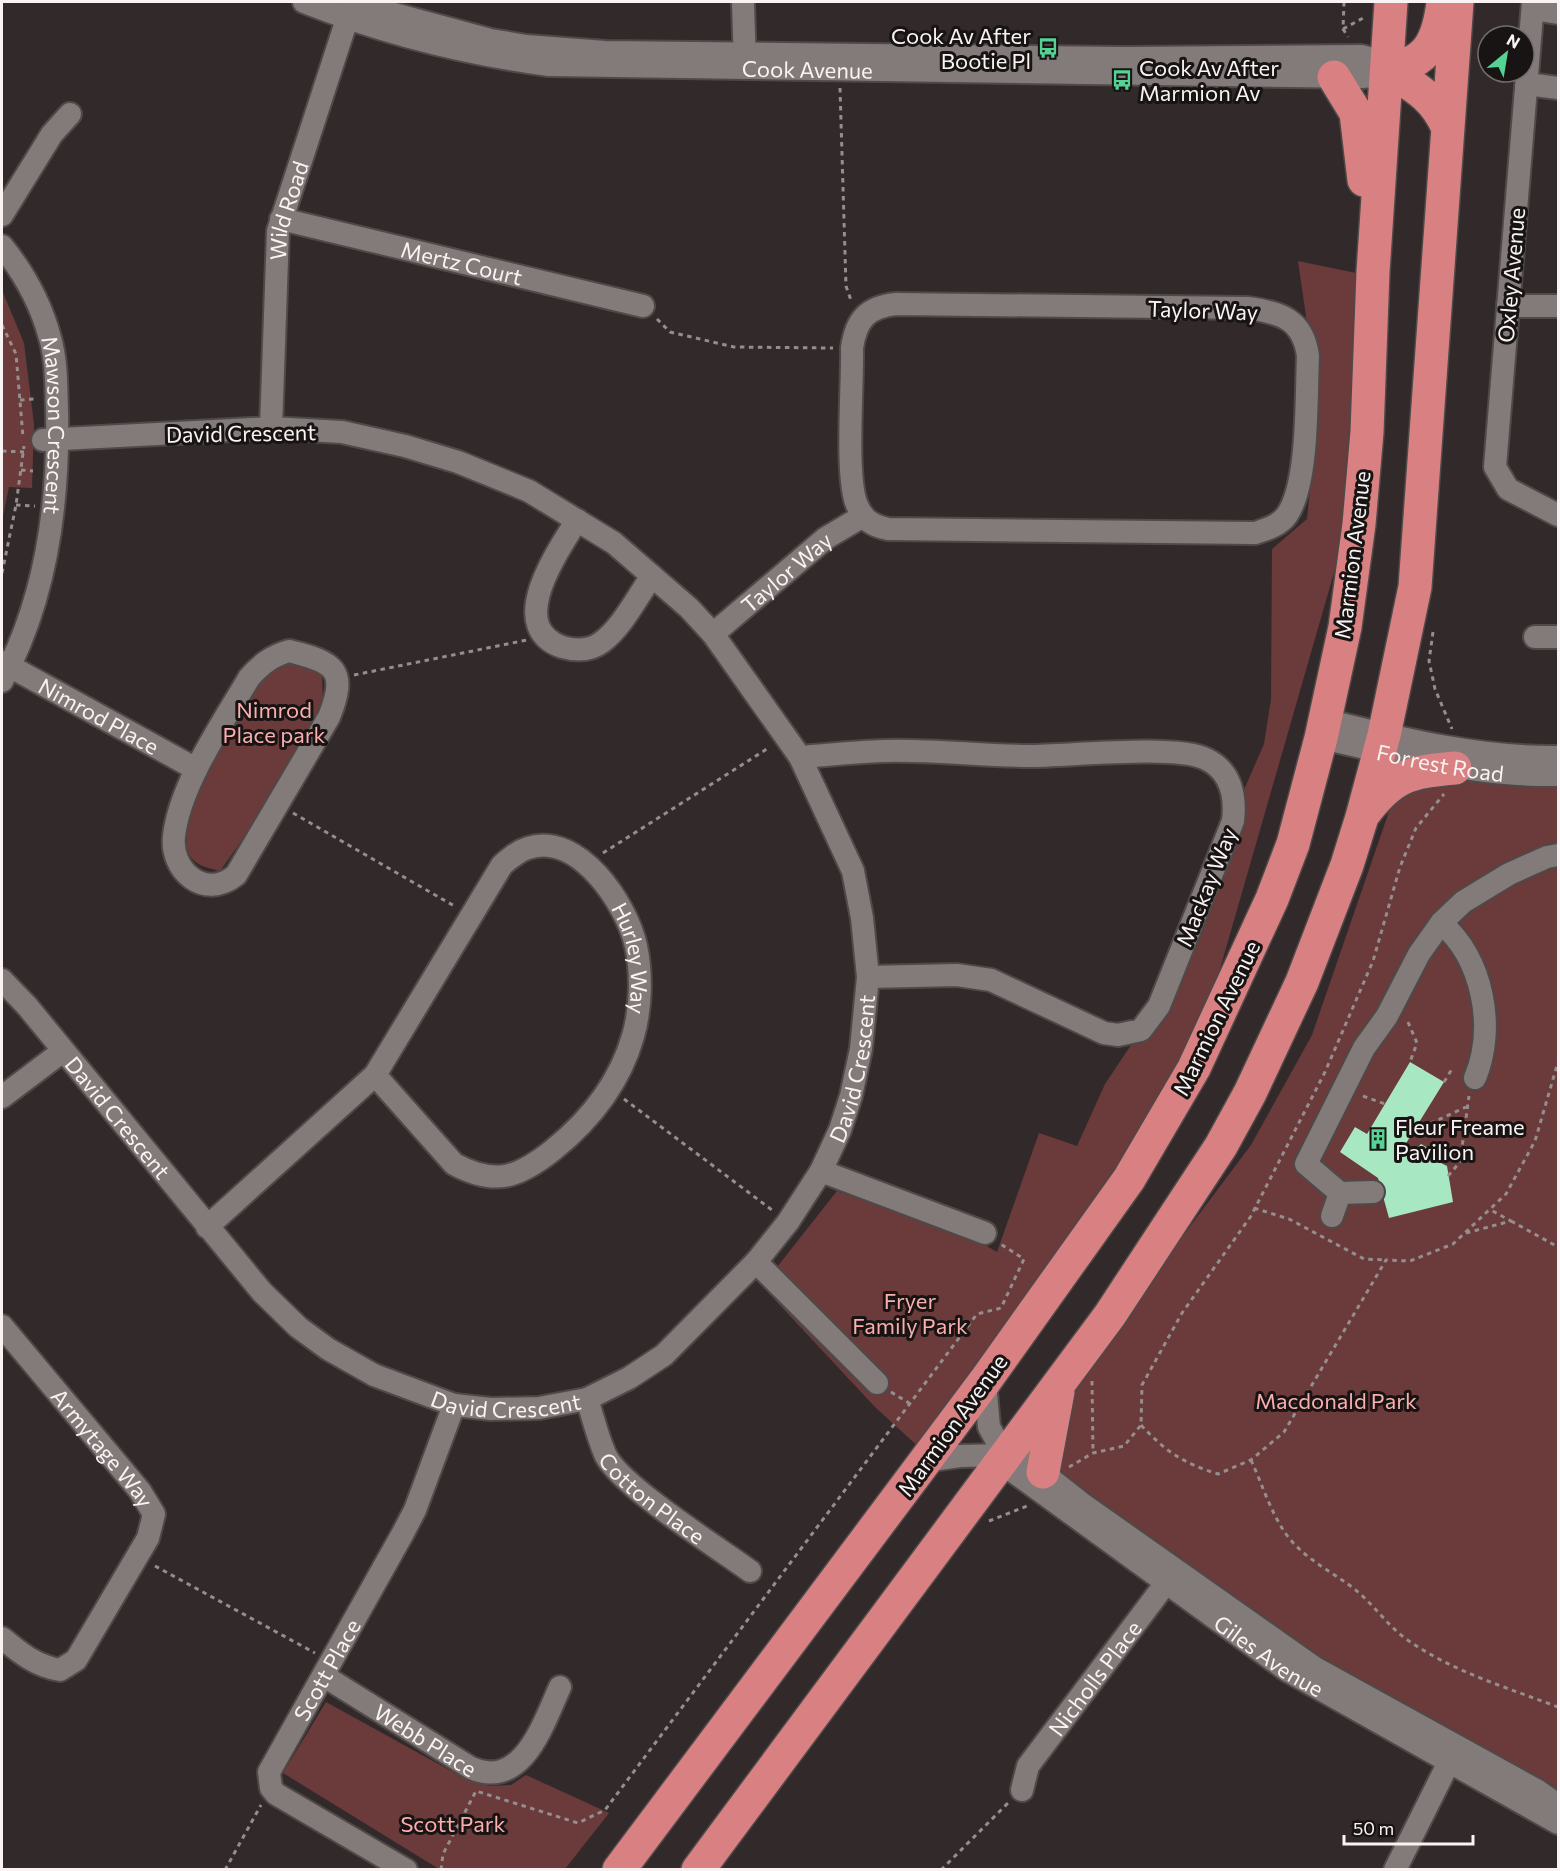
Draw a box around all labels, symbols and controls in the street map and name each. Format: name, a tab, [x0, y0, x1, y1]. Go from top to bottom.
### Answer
place label: Cook Av After Bootie Pl	[891, 22, 1031, 74]
north arrow	[1476, 24, 1536, 84]
text: N	[1504, 29, 1524, 52]
bus stop icon: Cook Av After Bootie Pl	[1036, 36, 1060, 60]
street label: Cook Avenue	[742, 54, 873, 83]
place label: Cook Av After Marmion Av	[1139, 54, 1279, 106]
bus stop icon: Cook Av After Marmion Av	[1110, 68, 1134, 92]
street label: Wild Road	[263, 157, 313, 261]
street label: Oxley Avenue	[1492, 206, 1530, 344]
street label: Mertz Court	[398, 235, 525, 290]
street label: Taylor Way	[1147, 295, 1259, 325]
street label: Mawson Crescent	[37, 333, 71, 516]
street label: David Crescent	[166, 418, 316, 448]
street label: Marmion Avenue	[1328, 469, 1376, 641]
street label: Taylor Way	[735, 526, 837, 618]
street label: Nimrod Place	[34, 672, 164, 760]
park label: Nimrod Place park	[223, 696, 325, 748]
street label: Forrest Road	[1374, 737, 1505, 787]
street label: Mackay Way	[1170, 824, 1242, 950]
street label: Hurley Way	[607, 897, 654, 1016]
street label: Marmion Avenue	[1167, 936, 1265, 1100]
street label: David Crescent	[823, 993, 880, 1147]
street label: David Crescent	[60, 1050, 177, 1184]
place label: Fleur Freame Pavilion	[1395, 1113, 1525, 1165]
building icon: Fleur Freame Pavilion	[1366, 1127, 1390, 1151]
park label: Fryer Family Park	[852, 1287, 968, 1339]
street label: Marmion Avenue	[891, 1349, 1013, 1501]
street label: Armytage Way	[46, 1382, 160, 1512]
street label: David Crescent	[428, 1384, 583, 1423]
park label: Macdonald Park	[1255, 1387, 1417, 1414]
street label: Cotton Place	[594, 1447, 710, 1549]
street label: Giles Avenue	[1209, 1609, 1329, 1702]
street label: Scott Place	[287, 1614, 366, 1725]
street label: Nicholls Place	[1042, 1615, 1147, 1741]
street label: Webb Place	[369, 1697, 482, 1782]
scale bar	[1344, 1808, 1473, 1846]
park label: Scott Park	[400, 1810, 506, 1837]
text: 50 m	[1353, 1817, 1394, 1839]

